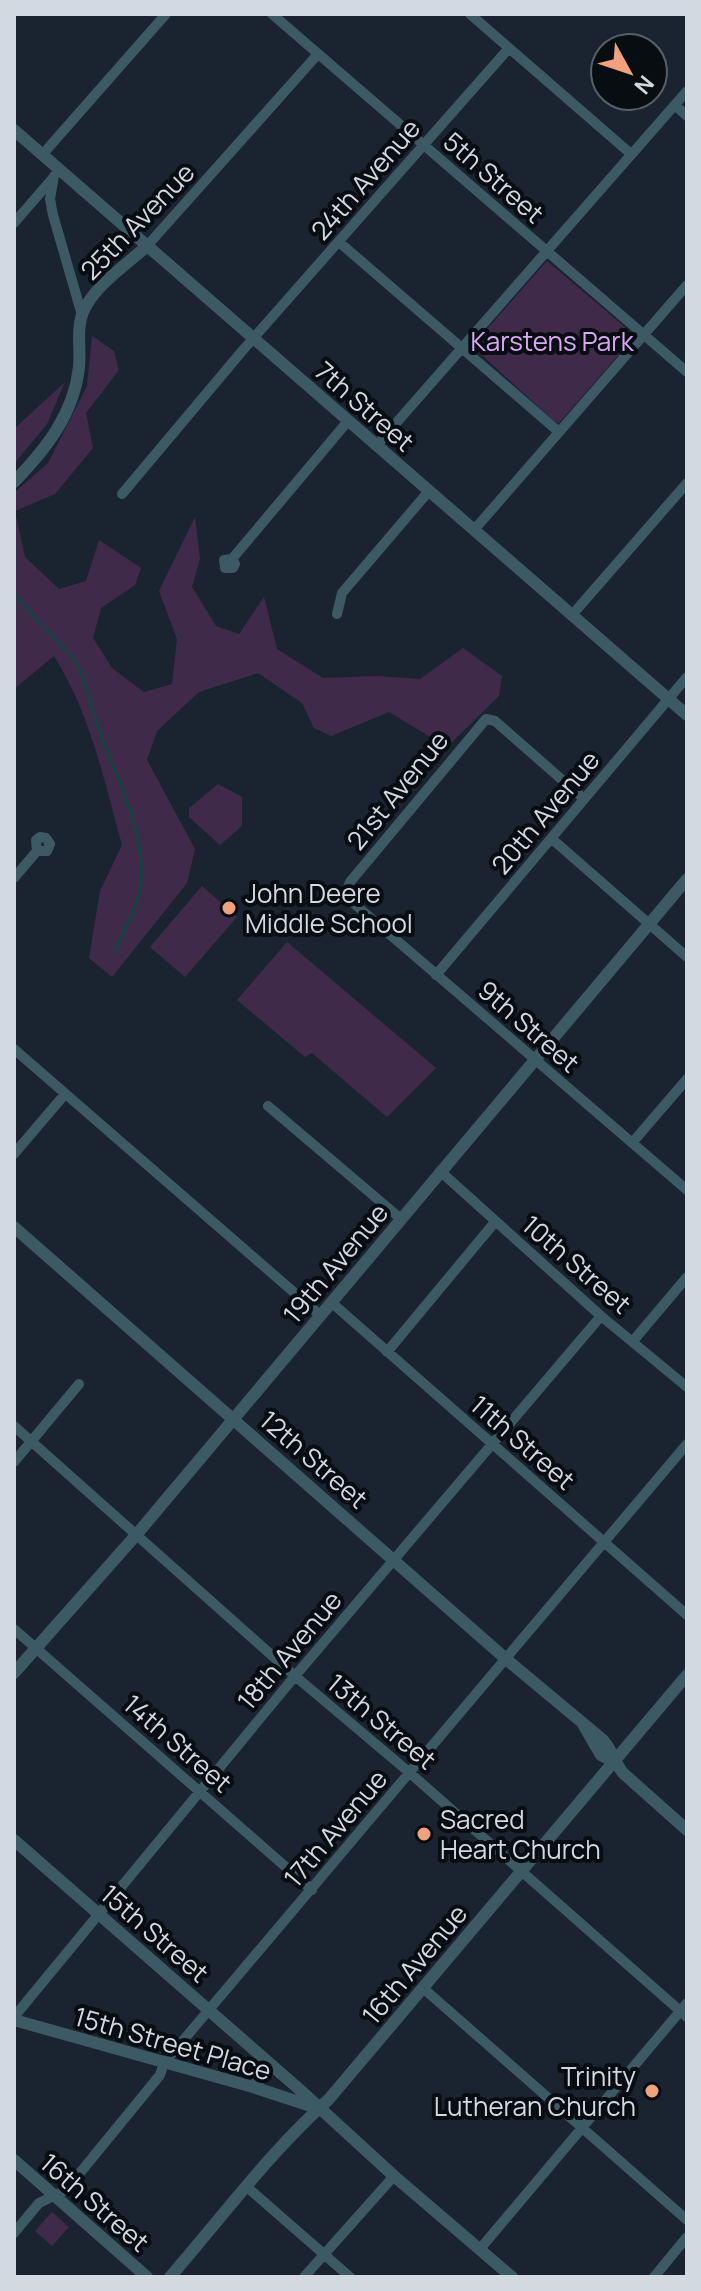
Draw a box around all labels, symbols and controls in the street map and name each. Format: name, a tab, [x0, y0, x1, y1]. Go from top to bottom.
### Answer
north arrow	[589, 32, 669, 112]
text: N	[628, 69, 661, 101]
street label: 24th Avenue	[302, 111, 428, 247]
street label: 5th Street	[436, 123, 552, 231]
street label: 25th Avenue	[72, 155, 202, 287]
park label: Karstens Park	[470, 323, 635, 359]
street label: 7th Street	[308, 353, 422, 459]
street label: 21st Avenue	[338, 723, 456, 857]
street label: 20th Avenue	[483, 743, 607, 881]
place label: John Deere Middle School	[245, 875, 413, 941]
marker: John Deere Middle School	[220, 899, 238, 917]
street label: 9th Street	[471, 972, 587, 1080]
street label: 19th Avenue	[274, 1195, 396, 1331]
street label: 10th Street	[515, 1207, 639, 1321]
street label: 11th Street	[463, 1387, 583, 1497]
street label: 12th Street	[252, 1402, 376, 1516]
street label: 18th Avenue	[229, 1583, 349, 1717]
street label: 13th Street	[320, 1665, 444, 1777]
street label: 14th Street	[116, 1686, 240, 1800]
street label: 17th Avenue	[275, 1762, 395, 1894]
place label: Sacred Heart Church	[440, 1801, 601, 1867]
marker: Sacred Heart Church	[415, 1825, 433, 1843]
street label: 15th Street	[93, 1876, 217, 1990]
street label: 16th Avenue	[353, 1896, 475, 2032]
street label: 15th Street Place	[70, 1998, 276, 2088]
place label: Trinity Lutheran Church	[434, 2058, 636, 2124]
marker: Trinity Lutheran Church	[643, 2082, 661, 2100]
street label: 16th Street	[33, 2145, 157, 2259]

